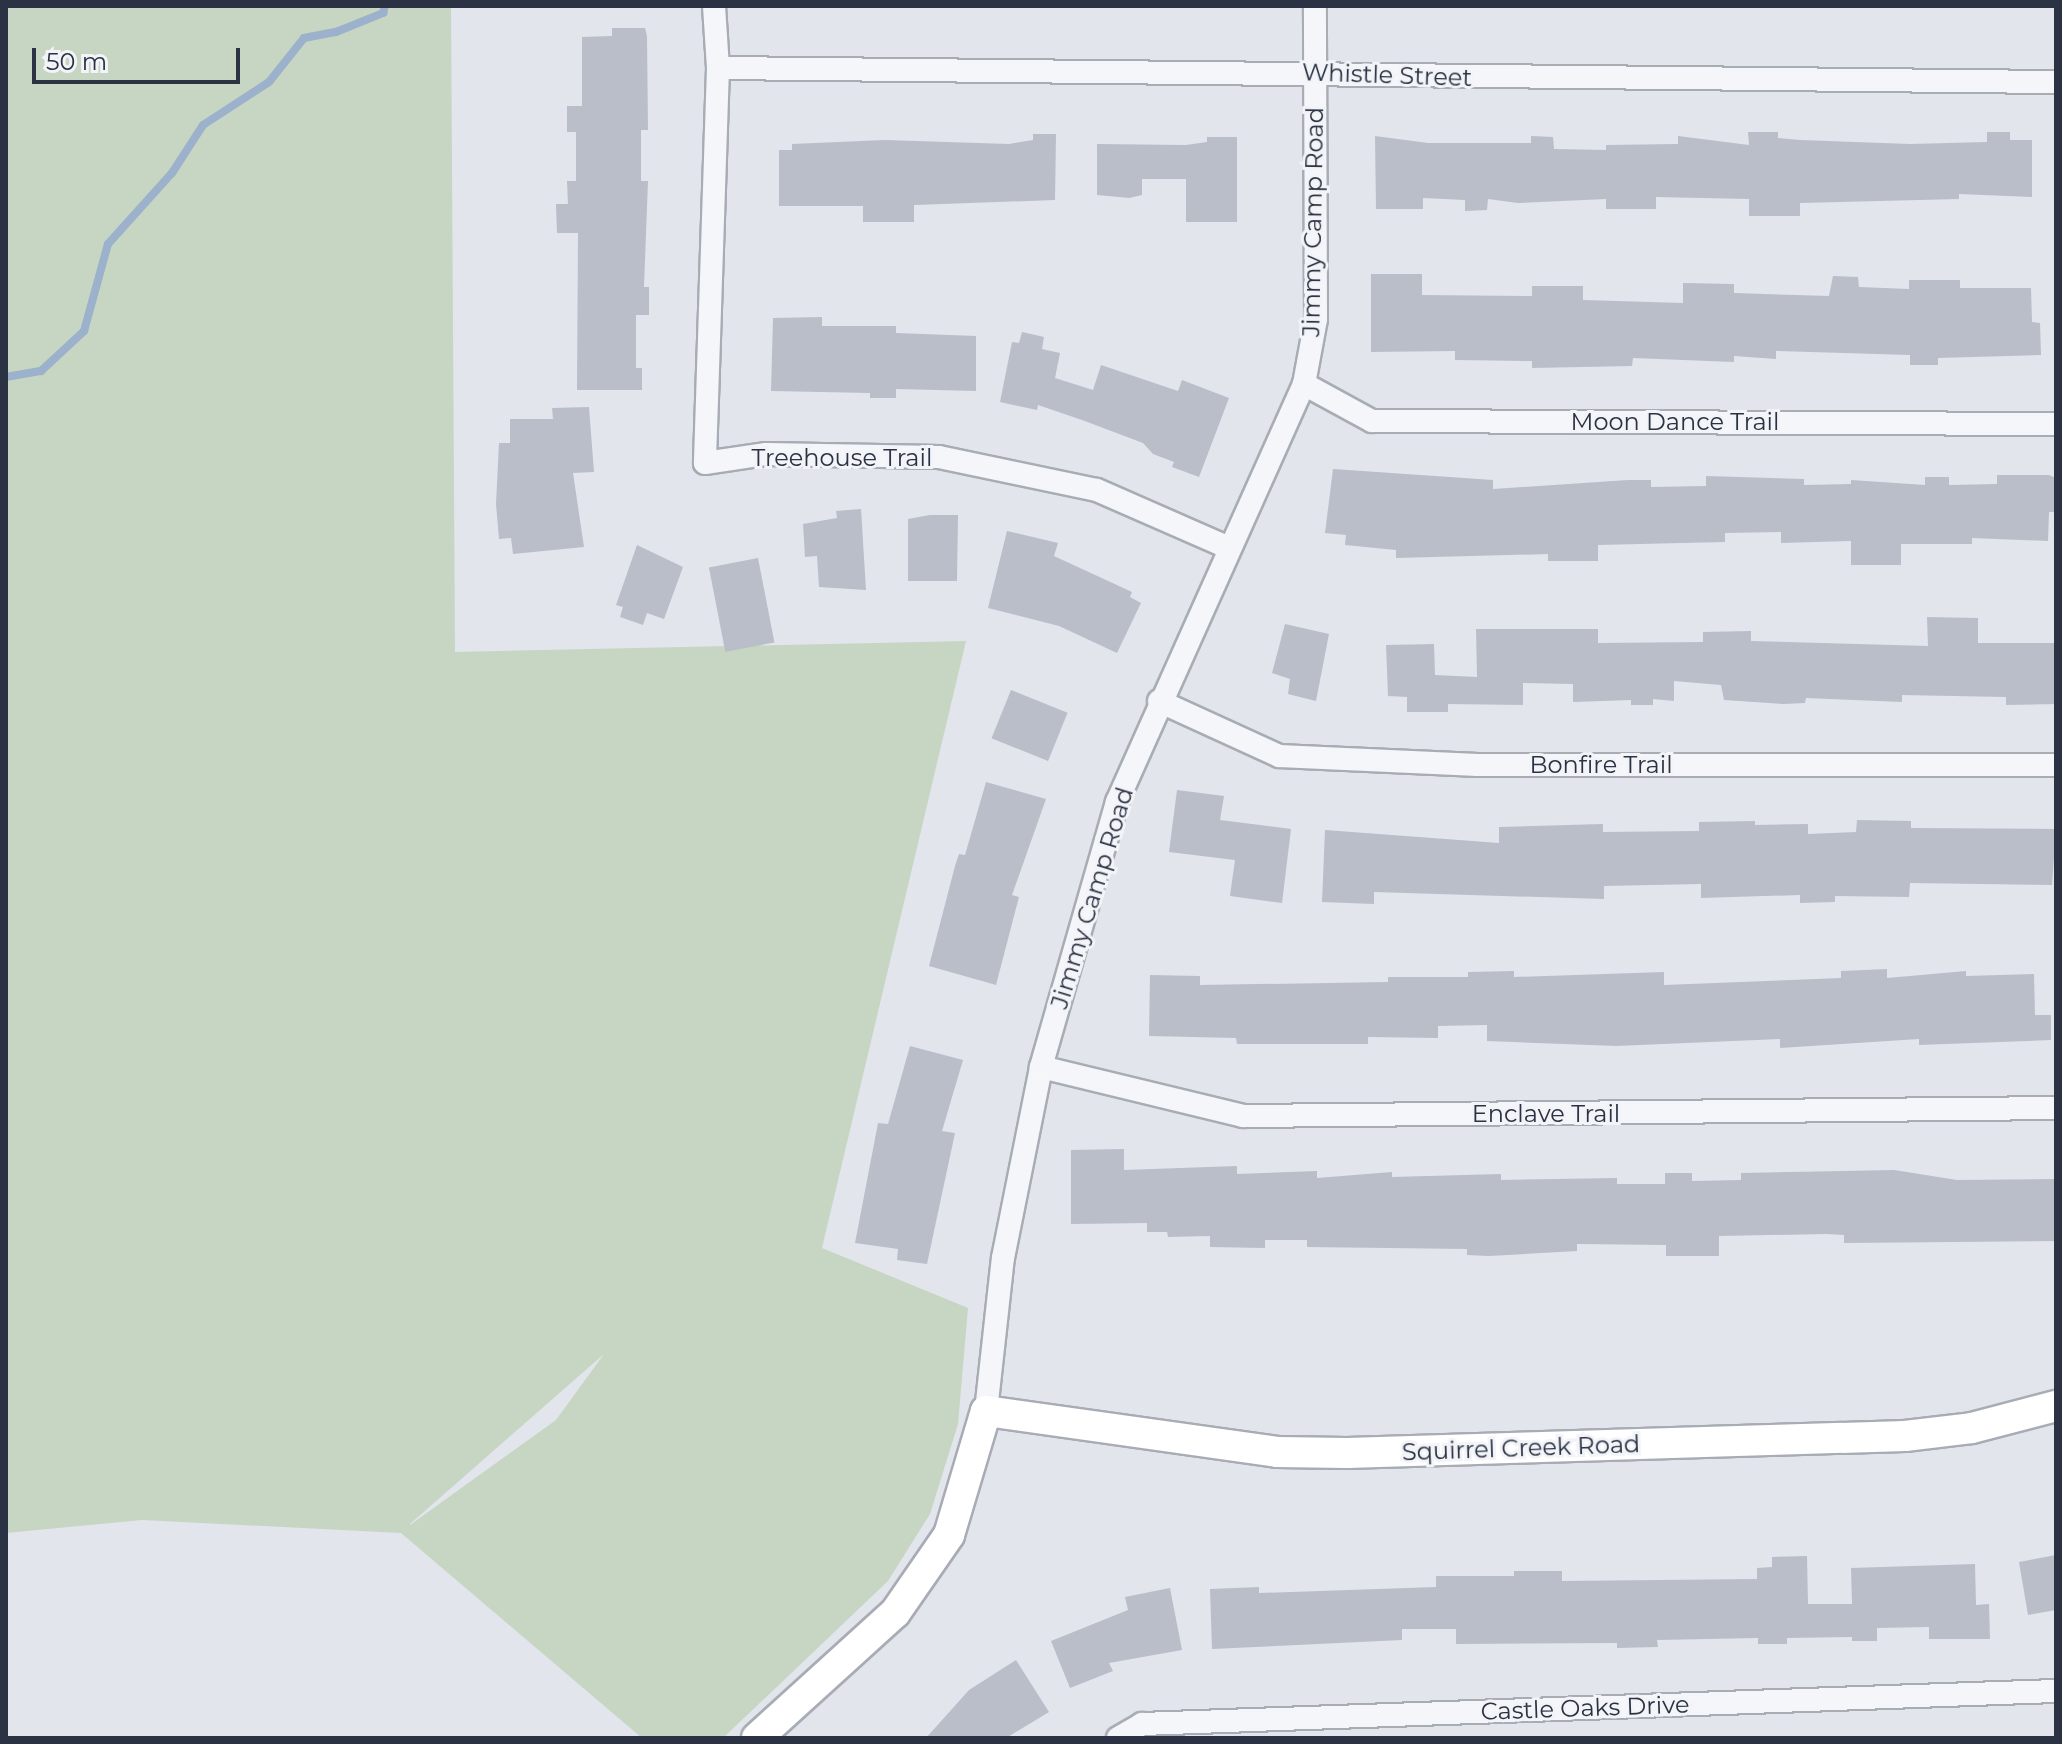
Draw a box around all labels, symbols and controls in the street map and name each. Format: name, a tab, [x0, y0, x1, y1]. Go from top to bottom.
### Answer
scale bar	[36, 32, 244, 82]
text: 50 m	[46, 47, 107, 76]
street label: Whistle Street	[1301, 58, 1473, 92]
street label: Jimmy Camp Road	[1297, 107, 1329, 337]
street label: Moon Dance Trail	[1571, 408, 1779, 436]
street label: Treehouse Trail	[752, 444, 932, 472]
street label: Bonfire Trail	[1529, 751, 1673, 779]
street label: Jimmy Camp Road	[1045, 784, 1139, 1012]
street label: Enclave Trail	[1472, 1100, 1620, 1128]
street label: Squirrel Creek Road	[1401, 1429, 1641, 1467]
street label: Castle Oaks Drive	[1480, 1690, 1690, 1726]

